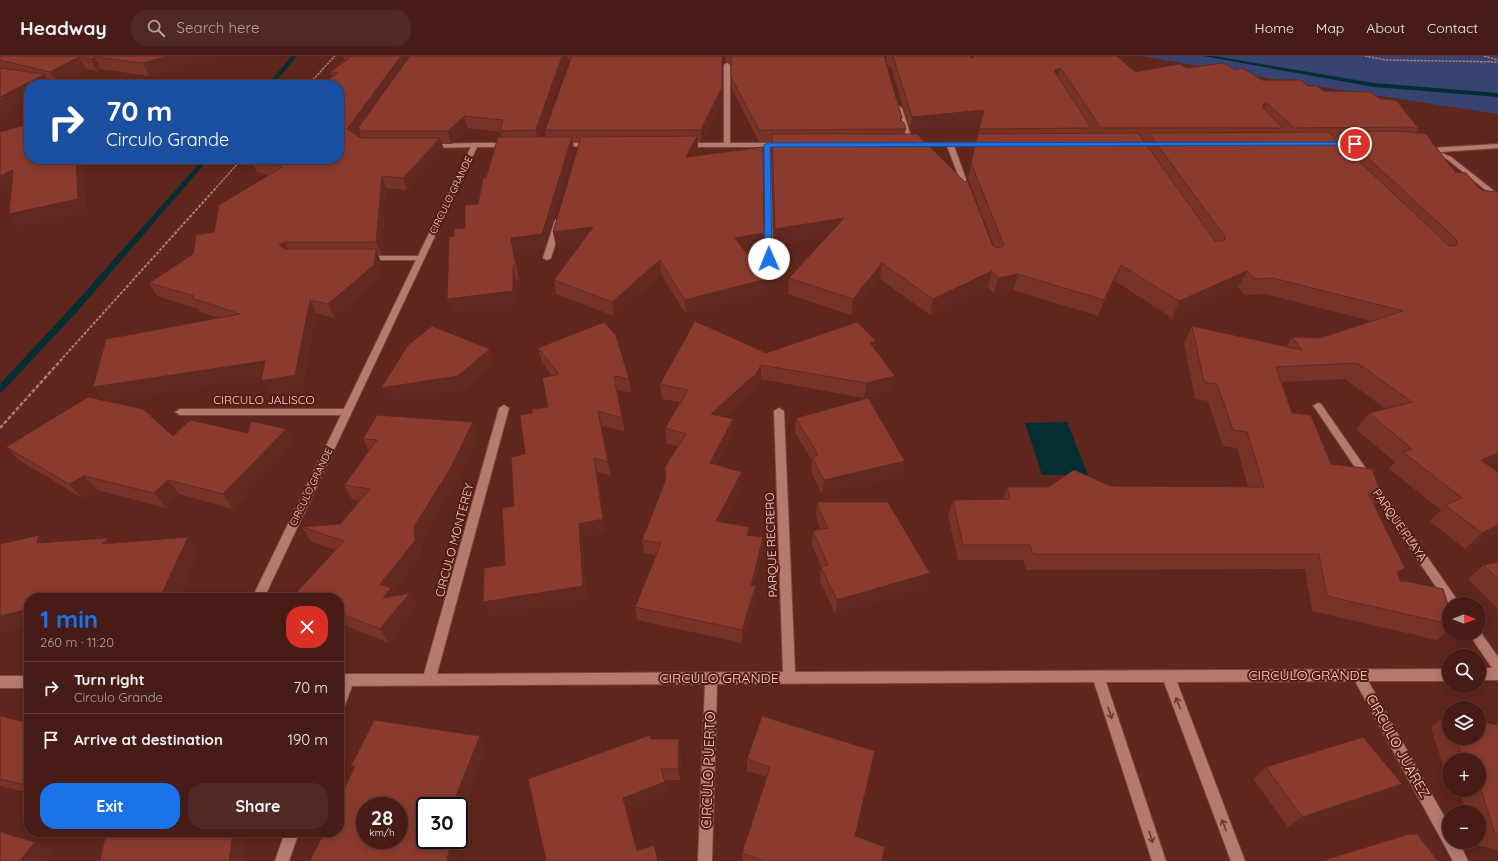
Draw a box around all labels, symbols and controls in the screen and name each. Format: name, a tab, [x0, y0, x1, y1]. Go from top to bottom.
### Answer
search box	[131, 10, 411, 46]
text: Headway	[20, 16, 107, 40]
icon: search	[145, 17, 167, 39]
text: Search here	[177, 18, 259, 37]
text: Home	[1255, 19, 1294, 37]
text: Map	[1316, 19, 1344, 37]
text: About	[1366, 19, 1405, 37]
text: Contact	[1427, 19, 1478, 37]
text: 70 m	[106, 93, 172, 128]
icon: right	[40, 96, 92, 148]
pin	[1338, 127, 1372, 161]
text: Circulo Grande	[106, 128, 229, 151]
icon: arrive	[1344, 133, 1366, 155]
street label: CIRCULO GRANDE	[426, 154, 476, 236]
position arrow	[748, 238, 790, 280]
street label: CIRCULO JALISCO	[213, 392, 315, 407]
street label: CIRCULO GRANDE	[286, 446, 336, 528]
street label: CIRCULO MONTEREY	[432, 481, 477, 599]
street label: PARQUE PLAYA	[1369, 486, 1431, 564]
street label: PARQUE RECRERO	[762, 492, 780, 598]
north arrow	[1442, 597, 1486, 641]
map controls	[1442, 597, 1486, 849]
text: 1 min	[40, 604, 98, 634]
button: close	[286, 606, 328, 648]
text: 260 m · 11:20	[40, 634, 114, 650]
button: search	[1442, 649, 1486, 693]
street label: CIRCULO GRANDE	[1248, 666, 1368, 684]
street label: CIRCULO GRANDE	[659, 669, 779, 687]
text: Turn right	[74, 670, 145, 689]
icon: right	[40, 677, 62, 699]
text: 70 m	[294, 678, 328, 697]
text: Circulo Grande	[74, 689, 163, 705]
street label: CIRCULO JUAREZ	[1362, 691, 1434, 801]
one-way arrow	[1174, 697, 1182, 709]
button: layers	[1442, 701, 1486, 745]
one-way arrow	[1107, 707, 1115, 719]
street label: CIRCULO PUERTO	[697, 711, 719, 829]
icon: arrive	[40, 729, 62, 751]
text: Arrive at destination	[74, 730, 223, 749]
text: 190 m	[287, 730, 328, 749]
button: +	[1442, 753, 1486, 797]
button: Exit	[40, 783, 180, 829]
button: Share	[188, 783, 328, 829]
speed limit sign: 30	[416, 797, 468, 849]
text: 28	[371, 805, 393, 830]
button: −	[1442, 805, 1486, 849]
one-way arrow	[1220, 819, 1228, 831]
text: km/h	[369, 826, 395, 839]
one-way arrow	[1148, 830, 1155, 843]

